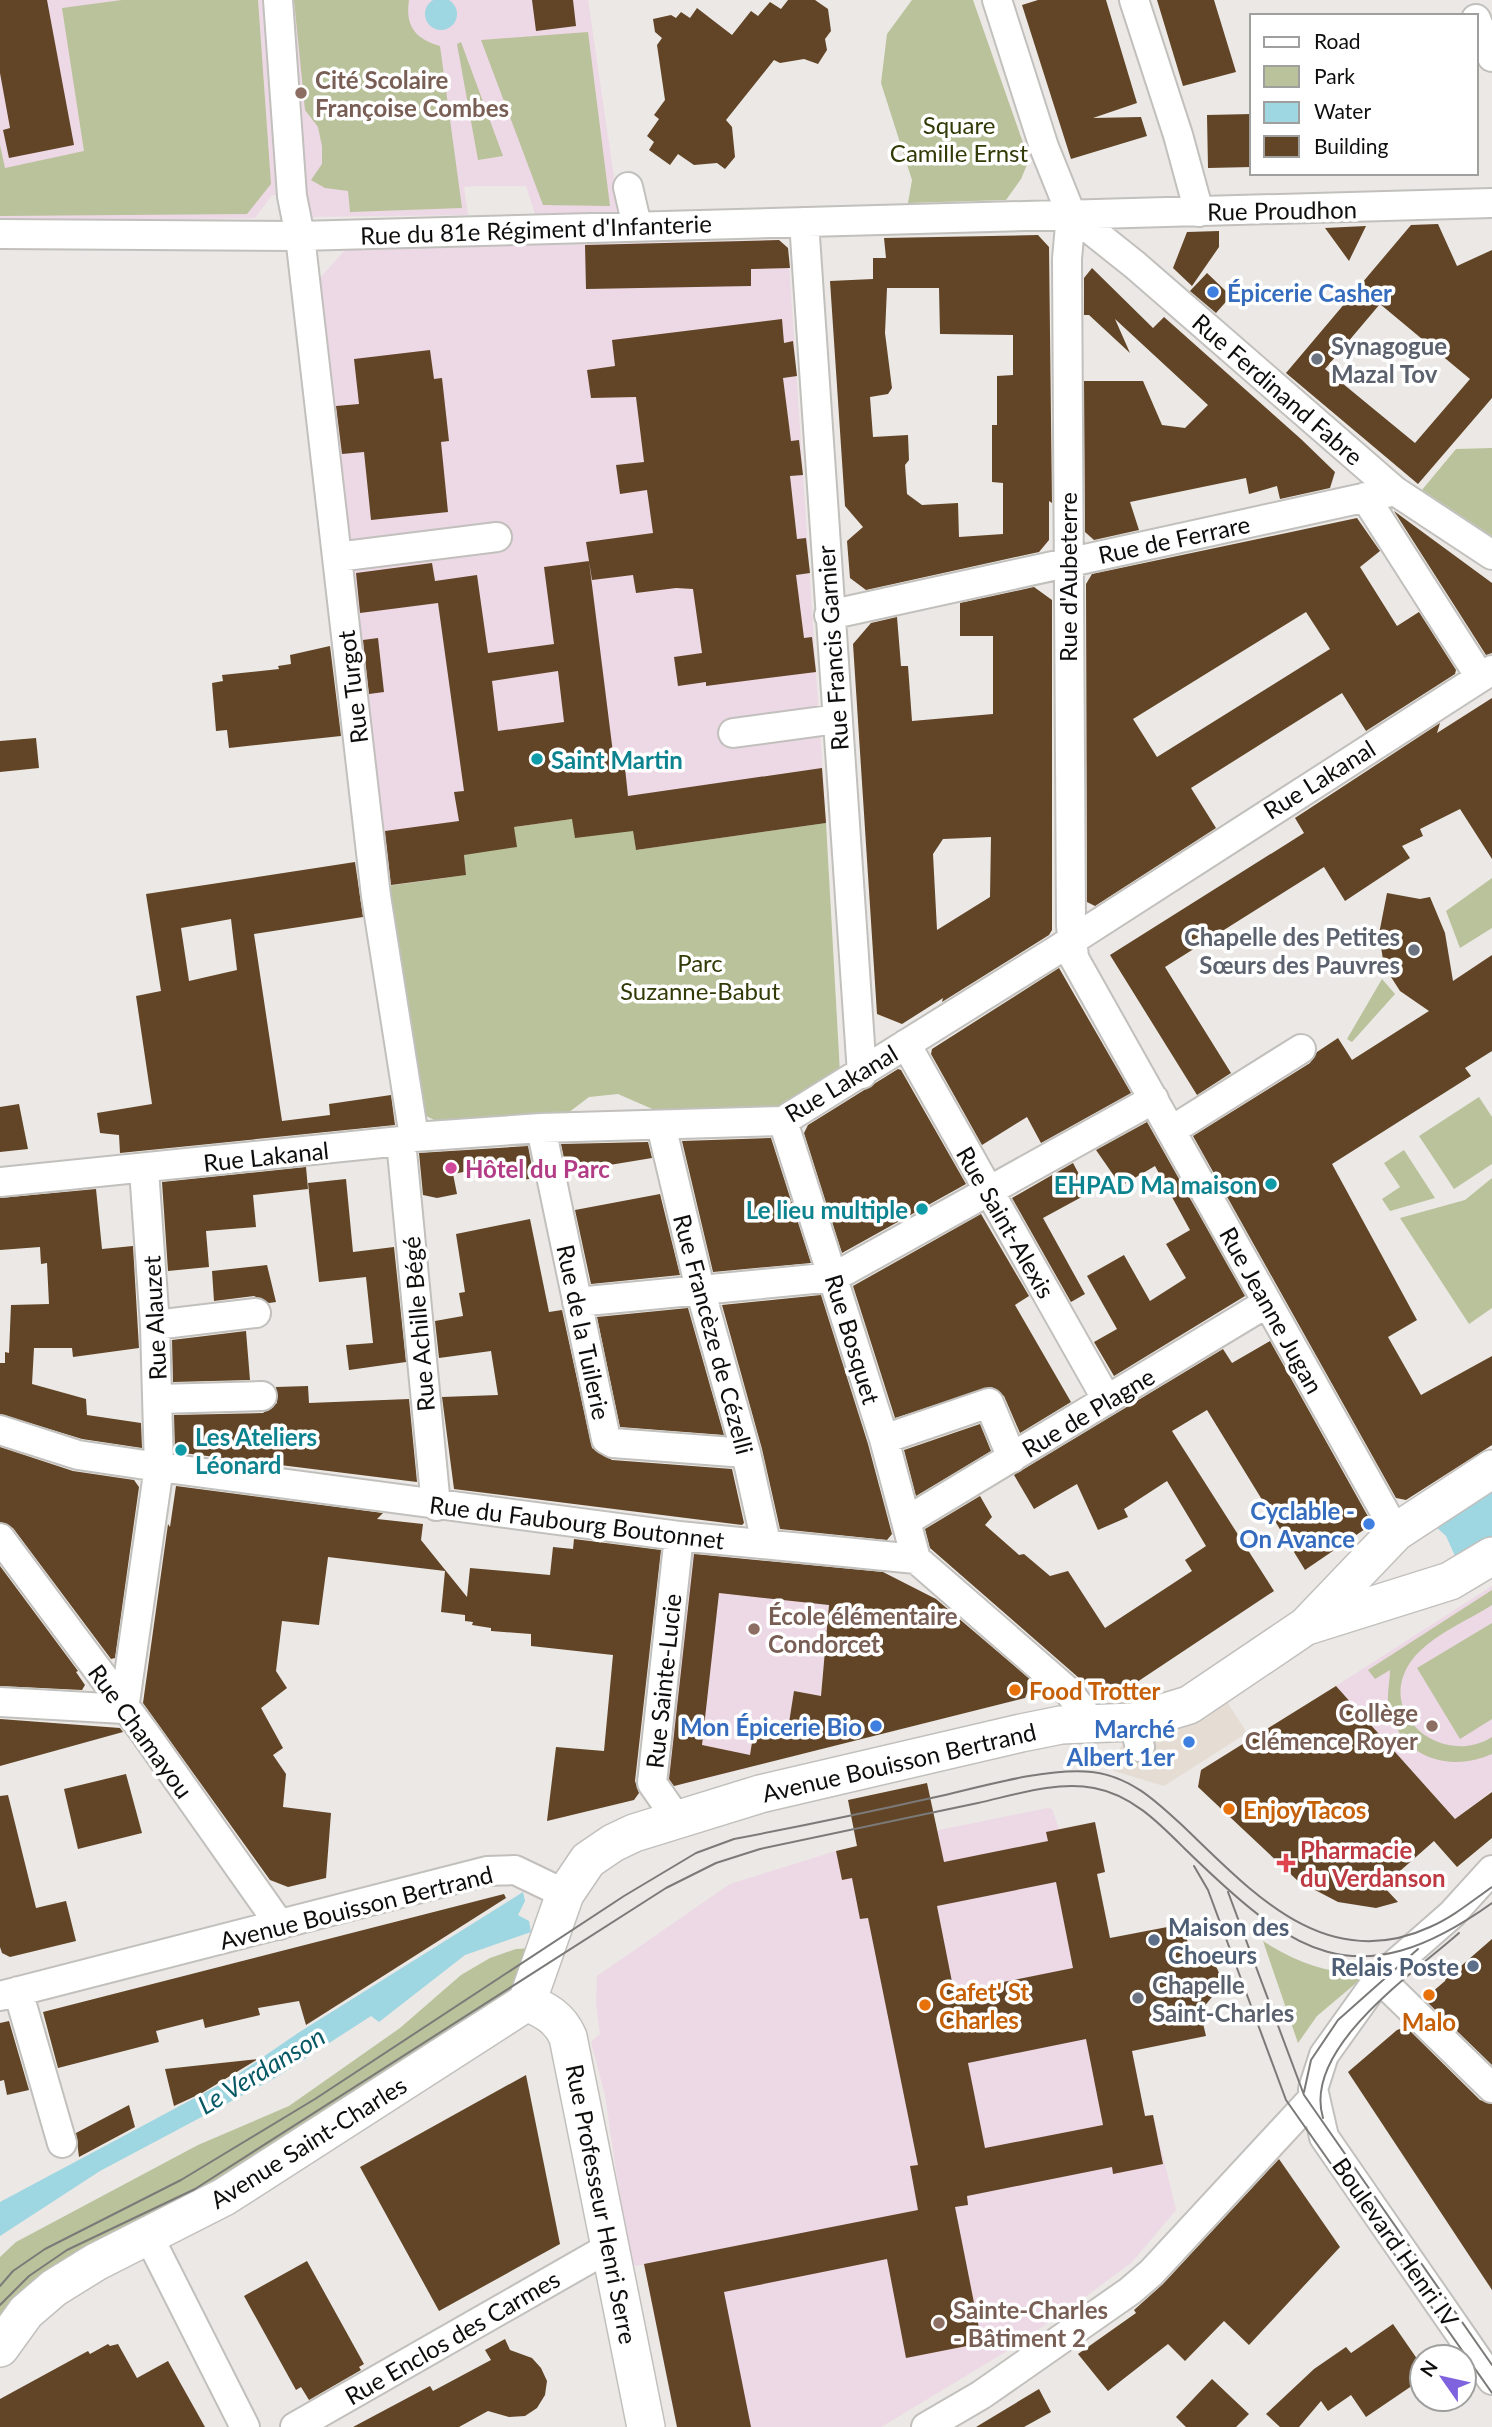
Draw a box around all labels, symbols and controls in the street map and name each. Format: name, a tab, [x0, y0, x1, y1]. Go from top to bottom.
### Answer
legend	[1250, 14, 1478, 175]
text: Road	[1314, 28, 1361, 53]
text: Park	[1314, 63, 1355, 88]
place label: Cité Scolaire Françoise Combes	[315, 65, 509, 122]
marker: Cité Scolaire Françoise Combes	[293, 85, 309, 101]
text: Water	[1314, 98, 1371, 123]
park label: Square Camille Ernst	[890, 110, 1029, 167]
text: Building	[1314, 133, 1389, 158]
street label: Rue Proudhon	[1207, 194, 1357, 226]
street label: Rue du 81e Régiment d'Infanterie	[360, 208, 712, 250]
place label: Épicerie Casher	[1227, 278, 1392, 307]
marker: Épicerie Casher	[1205, 284, 1221, 300]
street label: Rue Ferdinand Fabre	[1187, 307, 1369, 471]
place label: Synagogue Mazal Tov	[1331, 331, 1447, 388]
marker: Synagogue Mazal Tov	[1309, 351, 1325, 367]
street label: Rue d'Aubeterre	[1053, 492, 1082, 662]
street label: Rue de Ferrare	[1096, 509, 1252, 569]
street label: Rue Francis Garnier	[810, 544, 854, 752]
street label: Rue Turgot	[331, 628, 373, 745]
street label: Rue Lakanal	[1258, 733, 1380, 825]
place label: Saint Martin	[551, 745, 683, 774]
marker: Saint Martin	[529, 751, 545, 767]
place label: Chapelle des Petites Sœurs des Pauvres	[1184, 922, 1400, 979]
marker: Chapelle des Petites Sœurs des Pauvres	[1406, 942, 1422, 958]
park label: Parc Suzanne-Babut	[620, 948, 780, 1005]
street label: Rue Lakanal	[779, 1038, 903, 1128]
street label: Rue Lakanal	[202, 1135, 330, 1177]
street label: Rue Saint-Alexis	[951, 1141, 1061, 1303]
place label: Hôtel du Parc	[465, 1154, 610, 1183]
marker: Hôtel du Parc	[443, 1160, 459, 1176]
place label: EHPAD Ma maison	[1054, 1170, 1257, 1199]
marker: EHPAD Ma maison	[1263, 1176, 1279, 1192]
place label: Le lieu multiple	[746, 1195, 908, 1224]
marker: Le lieu multiple	[914, 1201, 930, 1217]
street label: Rue Francèze de Cézelli	[668, 1211, 760, 1457]
street label: Rue Jeanne Jugan	[1214, 1222, 1330, 1398]
street label: Rue Achille Bégé	[396, 1235, 440, 1413]
street label: Rue de la Tuilerie	[551, 1242, 617, 1422]
street label: Rue Alauzet	[136, 1254, 172, 1381]
street label: Rue Bosquet	[820, 1271, 887, 1408]
street label: Rue de Plagne	[1016, 1361, 1160, 1463]
place label: Les Ateliers Léonard	[195, 1422, 317, 1479]
marker: Les Ateliers Léonard	[173, 1442, 189, 1458]
street label: Rue du Faubourg Boutonnet	[428, 1490, 726, 1555]
place label: Cyclable - On Avance	[1239, 1496, 1355, 1553]
marker: Cyclable - On Avance	[1361, 1516, 1377, 1532]
street label: Rue Sainte-Lucie	[639, 1592, 687, 1770]
place label: École élémentaire Condorcet	[768, 1601, 958, 1658]
marker: École élémentaire Condorcet	[746, 1621, 762, 1637]
street label: Rue Chamayou	[83, 1658, 199, 1804]
place label: Food Trotter	[1029, 1676, 1161, 1705]
marker: Food Trotter	[1007, 1682, 1023, 1698]
place label: Collège Clémence Royer	[1245, 1698, 1418, 1755]
place label: Mon Épicerie Bio	[680, 1712, 862, 1741]
place label: Marché Albert 1er	[1066, 1714, 1175, 1771]
street label: Avenue Bouisson Bertrand	[759, 1716, 1039, 1808]
marker: Mon Épicerie Bio	[868, 1718, 884, 1734]
marker: Collège Clémence Royer	[1424, 1718, 1440, 1734]
marker: Marché Albert 1er	[1181, 1734, 1197, 1750]
place label: Enjoy Tacos	[1243, 1795, 1366, 1824]
marker: Enjoy Tacos	[1221, 1801, 1237, 1817]
place label: Pharmacie du Verdanson	[1300, 1835, 1446, 1892]
marker: Pharmacie du Verdanson	[1278, 1855, 1294, 1871]
street label: Avenue Bouisson Bertrand	[217, 1859, 495, 1955]
place label: Maison des Choeurs	[1168, 1912, 1289, 1969]
marker: Maison des Choeurs	[1146, 1932, 1162, 1948]
place label: Relais Poste	[1331, 1952, 1459, 1981]
marker: Relais Poste	[1465, 1958, 1481, 1974]
place label: Chapelle Saint-Charles	[1152, 1970, 1294, 2027]
place label: Cafet' St Charles	[939, 1977, 1029, 2034]
marker: Malo	[1421, 1987, 1437, 2003]
marker: Chapelle Saint-Charles	[1130, 1990, 1146, 2006]
marker: Cafet' St Charles	[917, 1997, 933, 2013]
place label: Malo	[1402, 2007, 1456, 2036]
water label: Le Verdanson	[191, 2019, 331, 2121]
street label: Rue Professeur Henri Serre	[561, 2062, 643, 2346]
street label: Avenue Saint-Charles	[205, 2070, 411, 2214]
street label: Boulevard Henri IV	[1327, 2152, 1466, 2333]
street label: Rue Enclos des Carmes	[339, 2264, 565, 2410]
place label: Sainte-Charles - Bâtiment 2	[953, 2295, 1108, 2352]
marker: Sainte-Charles - Bâtiment 2	[931, 2315, 947, 2331]
north arrow	[1408, 2343, 1478, 2413]
text: N	[1415, 2356, 1442, 2381]

